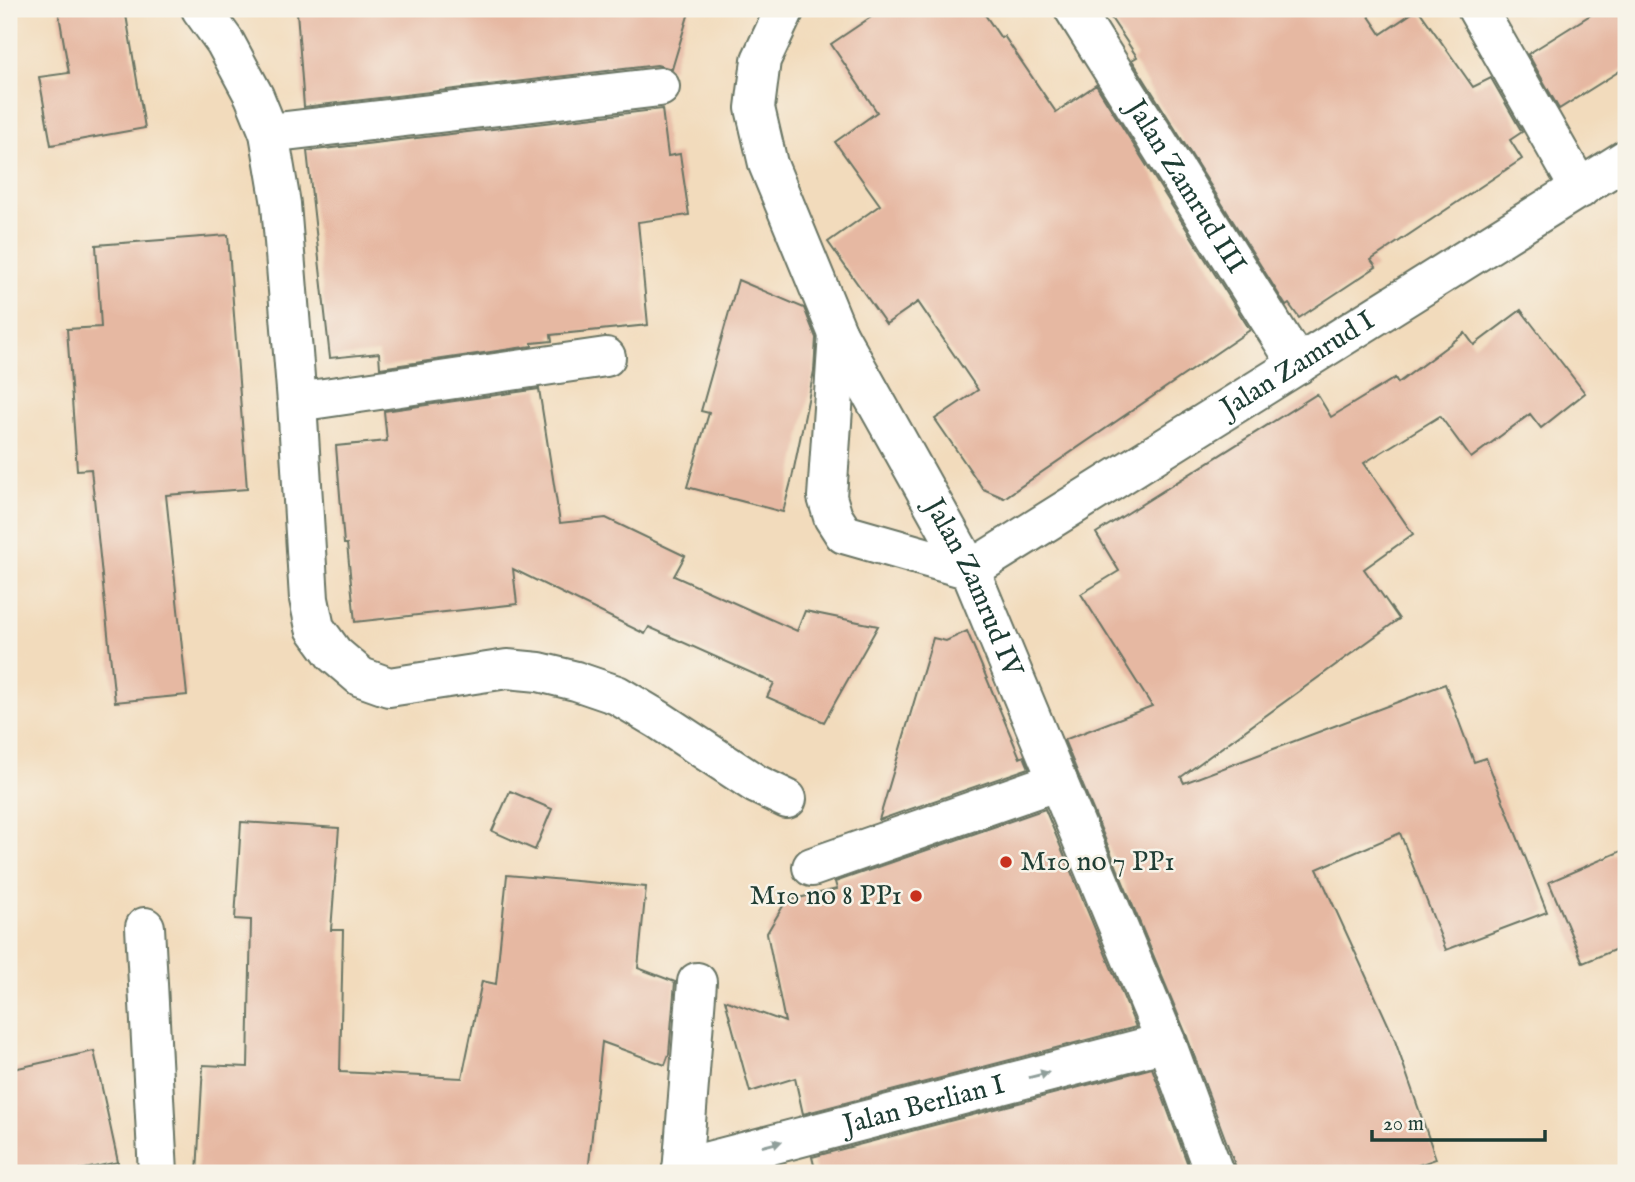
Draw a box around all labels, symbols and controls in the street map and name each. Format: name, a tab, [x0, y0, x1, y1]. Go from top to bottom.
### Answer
street label: Jalan Zamrud III	[1116, 91, 1254, 280]
street label: Jalan Zamrud I	[1212, 303, 1381, 427]
street label: Jalan Zamrud IV	[915, 490, 1031, 684]
place label: M10 no 7 PP1	[1020, 845, 1175, 880]
marker: M10 no 7 PP1	[998, 854, 1014, 870]
place label: M10 no 8 PP1	[749, 879, 902, 914]
marker: M10 no 8 PP1	[908, 888, 924, 904]
street label: Jalan Berlian I	[836, 1067, 1009, 1144]
one-way arrow	[1029, 1069, 1051, 1080]
scale bar	[1372, 1098, 1546, 1142]
text: 20 m	[1383, 1111, 1424, 1138]
one-way arrow	[761, 1138, 783, 1149]

